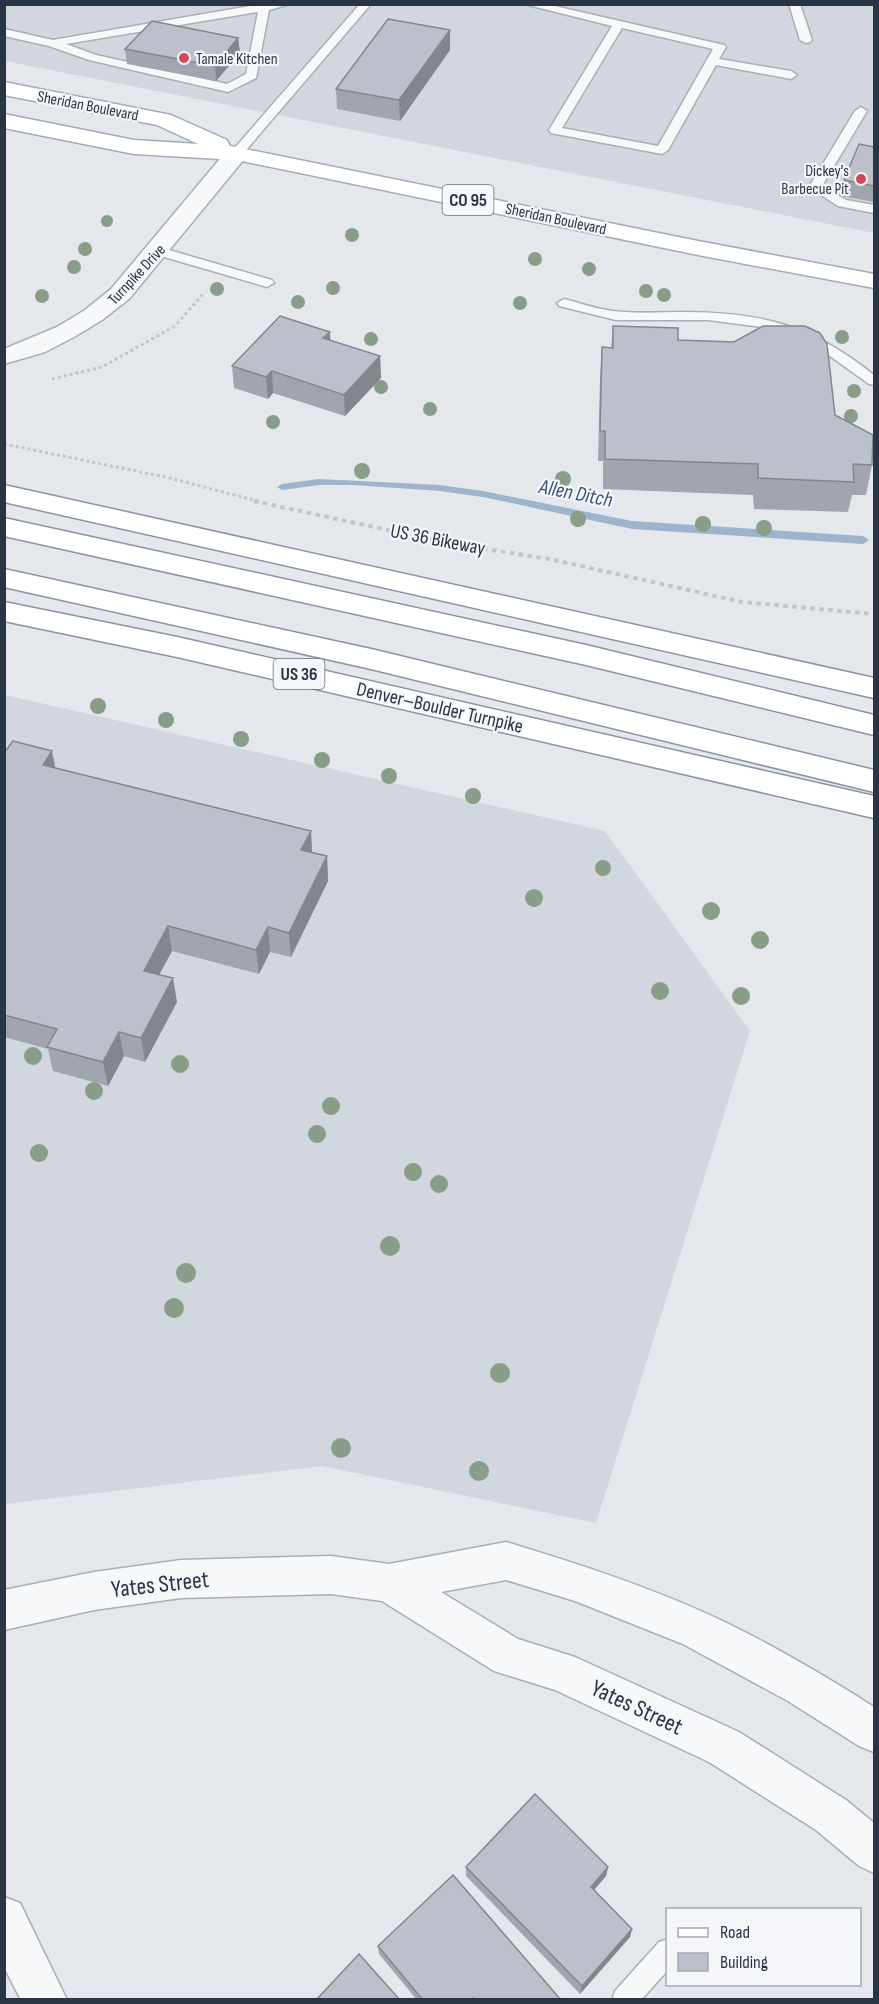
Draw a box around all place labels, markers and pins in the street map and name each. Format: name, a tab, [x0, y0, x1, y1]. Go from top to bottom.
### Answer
place label: Tamale Kitchen	[196, 50, 278, 69]
marker: Tamale Kitchen	[177, 51, 191, 65]
place label: Dickey's Barbecue Pit	[781, 162, 849, 199]
marker: Dickey's Barbecue Pit	[854, 172, 868, 186]

